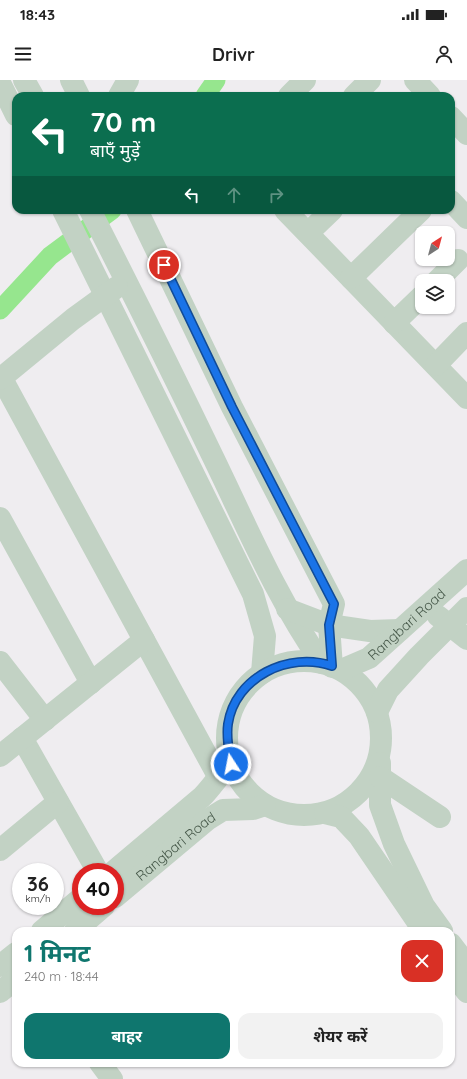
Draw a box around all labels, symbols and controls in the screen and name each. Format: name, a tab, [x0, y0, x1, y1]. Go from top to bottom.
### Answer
text: 18:43	[20, 5, 55, 24]
icon: menu	[12, 43, 34, 65]
text: Drivr	[212, 43, 255, 66]
icon: person	[433, 43, 455, 65]
text: 70 m	[90, 104, 156, 139]
icon: left	[24, 108, 76, 160]
text: बाएँ मुड़ें	[90, 139, 140, 162]
icon: left	[181, 184, 203, 206]
icon: ahead	[223, 184, 245, 206]
icon: right	[265, 184, 287, 206]
north arrow	[415, 226, 455, 266]
map controls	[415, 226, 455, 314]
pin	[147, 248, 181, 282]
icon: arrive	[153, 254, 175, 276]
button: layers	[415, 274, 455, 314]
street label: Rangbari Road	[364, 585, 449, 664]
position arrow	[210, 743, 252, 785]
street label: Rangbari Road	[132, 808, 219, 885]
speed limit sign: 40	[72, 863, 124, 915]
text: 36	[27, 871, 49, 896]
text: km/h	[25, 892, 51, 905]
text: 1 मिनट	[24, 938, 90, 968]
button: close	[401, 940, 443, 982]
text: 240 m · 18:44	[24, 968, 99, 984]
button: बाहर	[24, 1013, 230, 1059]
button: शेयर करें	[238, 1013, 443, 1059]

